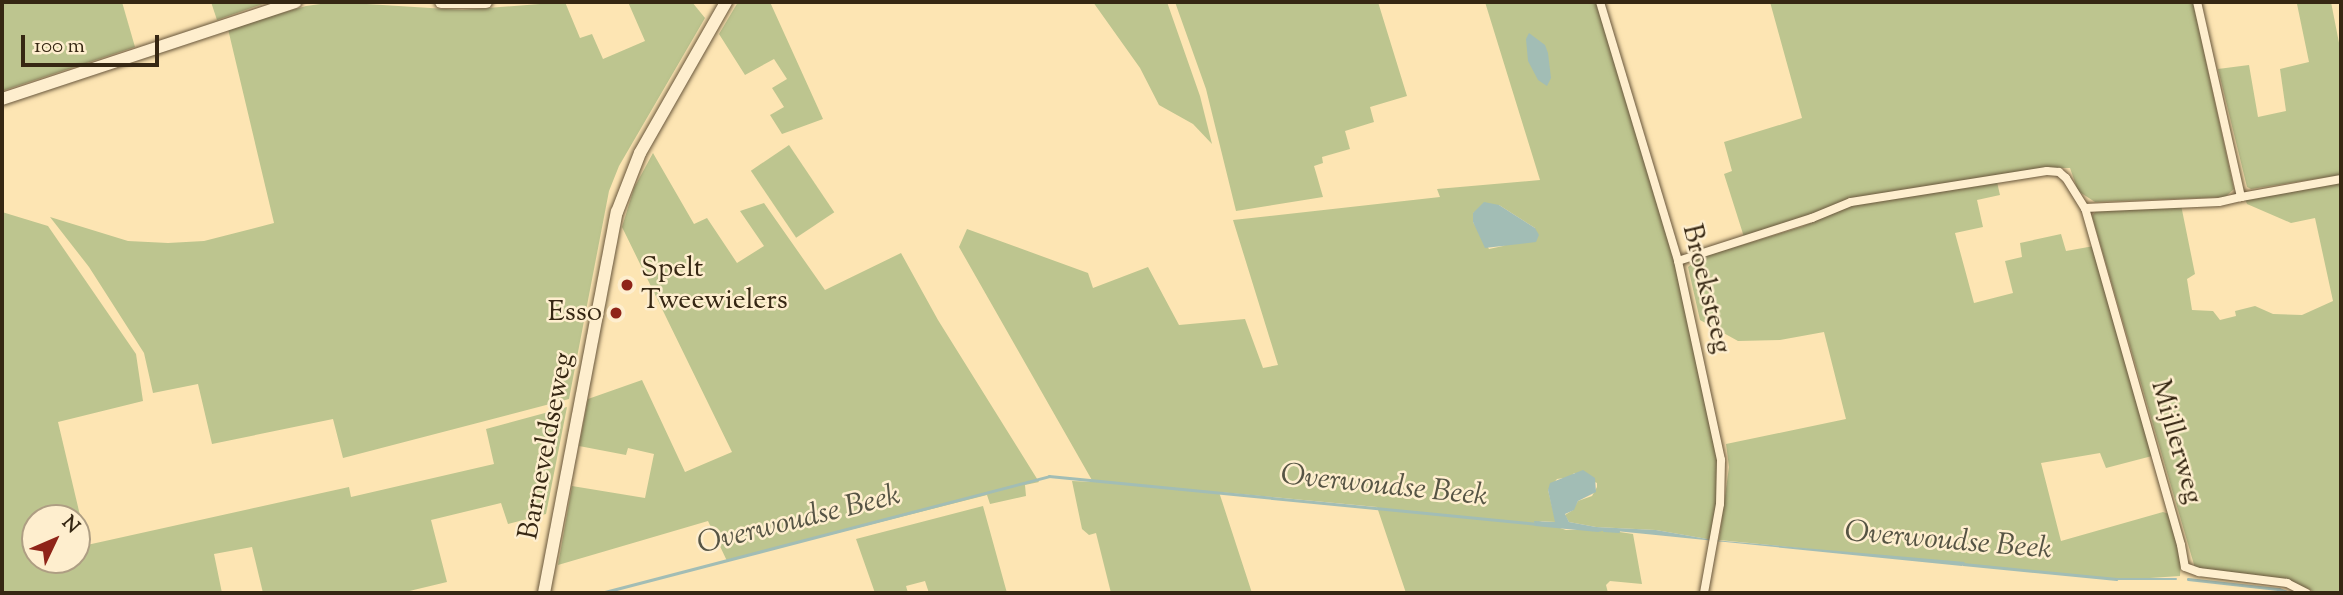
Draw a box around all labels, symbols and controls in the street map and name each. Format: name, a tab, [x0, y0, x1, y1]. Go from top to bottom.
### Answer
scale bar	[24, 21, 163, 65]
text: 100 m	[34, 32, 85, 62]
street label: Broeksteeg	[1674, 221, 1738, 357]
place label: Spelt Tweewielers	[641, 252, 788, 318]
marker: Spelt Tweewielers	[619, 277, 635, 293]
place label: Esso	[548, 296, 602, 330]
marker: Esso	[608, 305, 624, 321]
street label: Barneveldseweg	[512, 349, 582, 543]
street label: Mijllerweg	[2142, 376, 2210, 508]
water label: Overwoudse Beek	[1279, 458, 1489, 516]
water label: Overwoudse Beek	[694, 478, 904, 564]
north arrow	[21, 504, 91, 574]
text: N	[55, 511, 85, 540]
water label: Overwoudse Beek	[1843, 515, 2053, 569]

